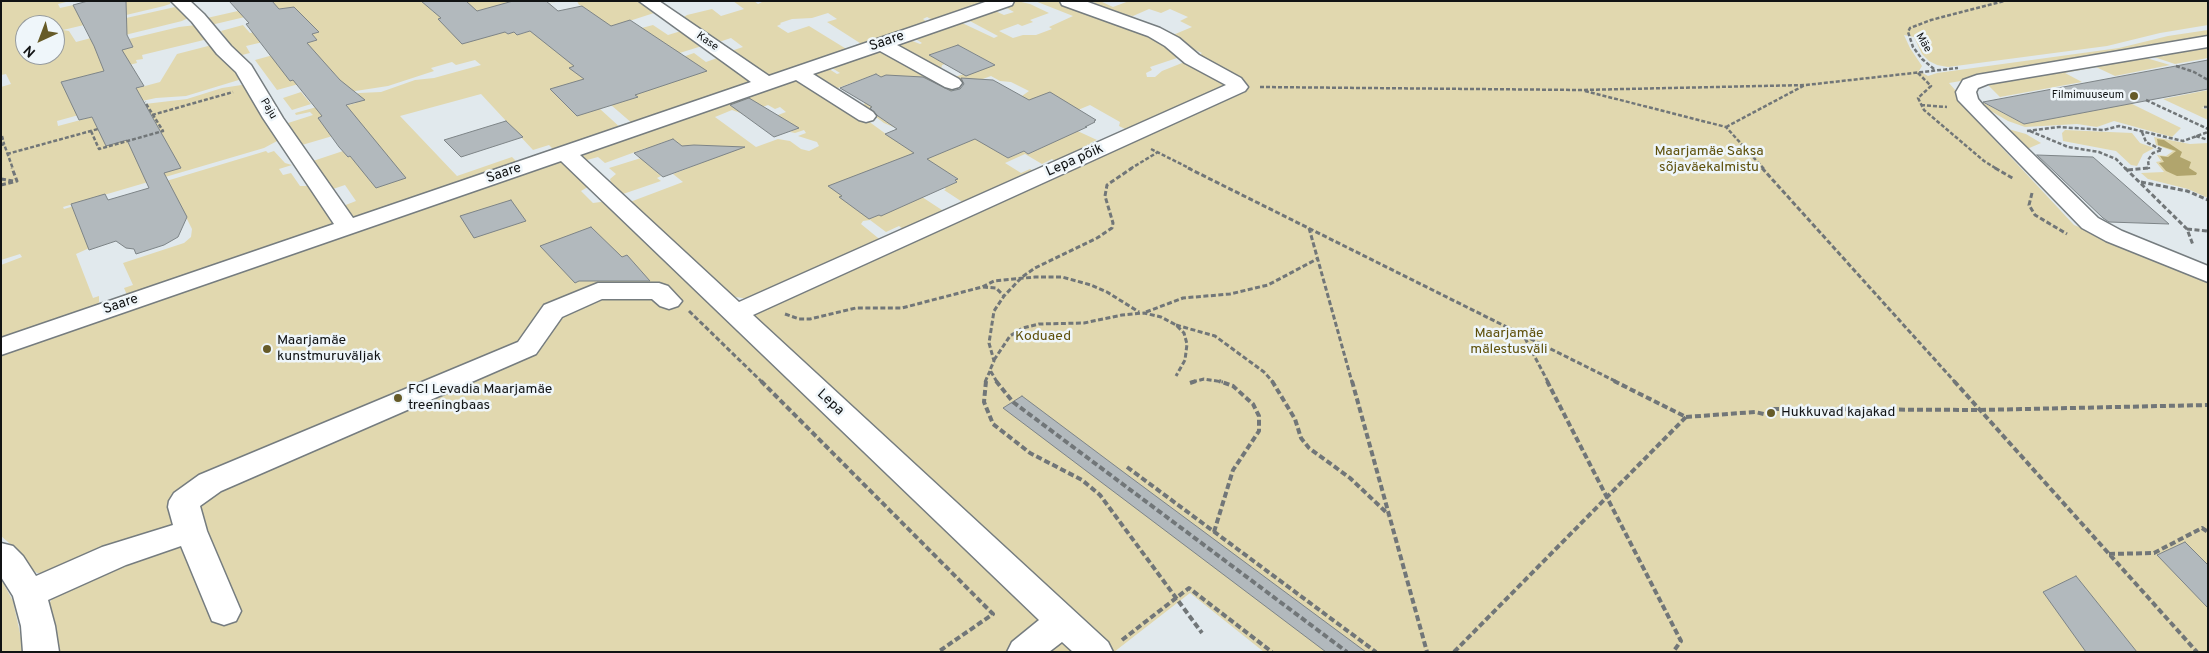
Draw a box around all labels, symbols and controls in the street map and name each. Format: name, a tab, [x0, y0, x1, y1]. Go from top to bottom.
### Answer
north arrow	[15, 15, 65, 65]
street label: Saare	[867, 28, 907, 56]
street label: Kase	[693, 30, 721, 54]
street label: Mäe	[1912, 31, 1934, 55]
text: N	[21, 41, 40, 60]
place label: Filmimuuseum	[2052, 89, 2124, 103]
marker: Filmimuuseum	[2128, 90, 2140, 102]
street label: Paju	[257, 96, 279, 122]
street label: Lepa põik	[1044, 141, 1106, 181]
park label: Maarjamäe Saksa sõjaväekalmistu	[1654, 144, 1764, 176]
street label: Saare	[484, 160, 524, 188]
street label: Saare	[101, 291, 141, 319]
park label: Maarjamäe mälestusväli	[1470, 326, 1548, 358]
park label: Koduaed	[1015, 329, 1071, 345]
place label: Maarjamäe kunstmuruväljak	[277, 333, 381, 366]
marker: Maarjamäe kunstmuruväljak	[261, 343, 273, 355]
place label: FCI Levadia Maarjamäe treeningbaas	[408, 382, 552, 414]
street label: Lepa	[813, 386, 847, 420]
marker: FCI Levadia Maarjamäe treeningbaas	[392, 392, 404, 404]
place label: Hukkuvad kajakad	[1781, 405, 1895, 421]
marker: Hukkuvad kajakad	[1765, 407, 1777, 419]

